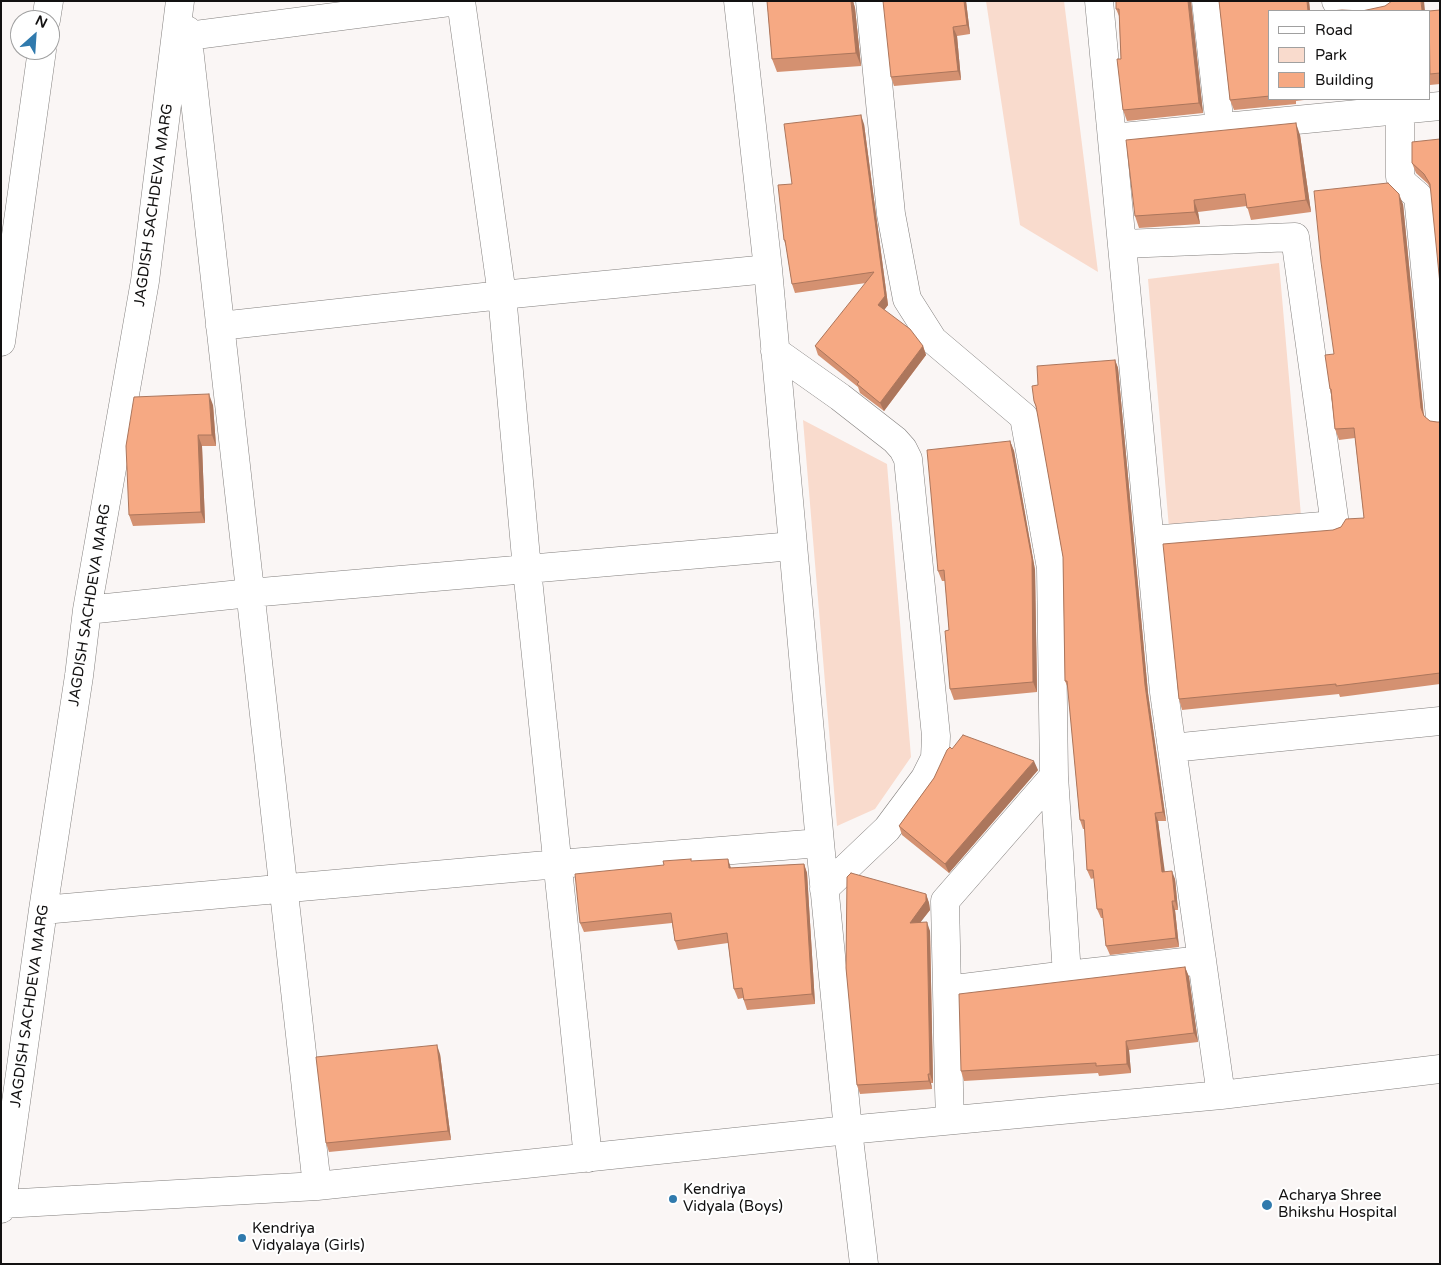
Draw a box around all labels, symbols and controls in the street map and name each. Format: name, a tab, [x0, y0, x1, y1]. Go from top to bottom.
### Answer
north arrow	[10, 10, 60, 60]
legend	[1268, 10, 1431, 100]
text: N	[33, 12, 50, 32]
text: Road	[1315, 21, 1353, 39]
text: Park	[1315, 46, 1347, 64]
text: Building	[1315, 71, 1374, 89]
street label: JAGDISH SACHDEVA MARG	[131, 102, 177, 308]
street label: JAGDISH SACHDEVA MARG	[65, 503, 115, 707]
street label: JAGDISH SACHDEVA MARG	[7, 903, 53, 1109]
place label: Kendriya Vidyala (Boys)	[683, 1181, 783, 1216]
place label: Acharya Shree Bhikshu Hospital	[1278, 1187, 1397, 1222]
marker: Kendriya Vidyala (Boys)	[667, 1193, 679, 1205]
marker: Acharya Shree Bhikshu Hospital	[1260, 1198, 1274, 1212]
place label: Kendriya Vidyalaya (Girls)	[252, 1220, 365, 1255]
marker: Kendriya Vidyalaya (Girls)	[236, 1232, 248, 1244]

